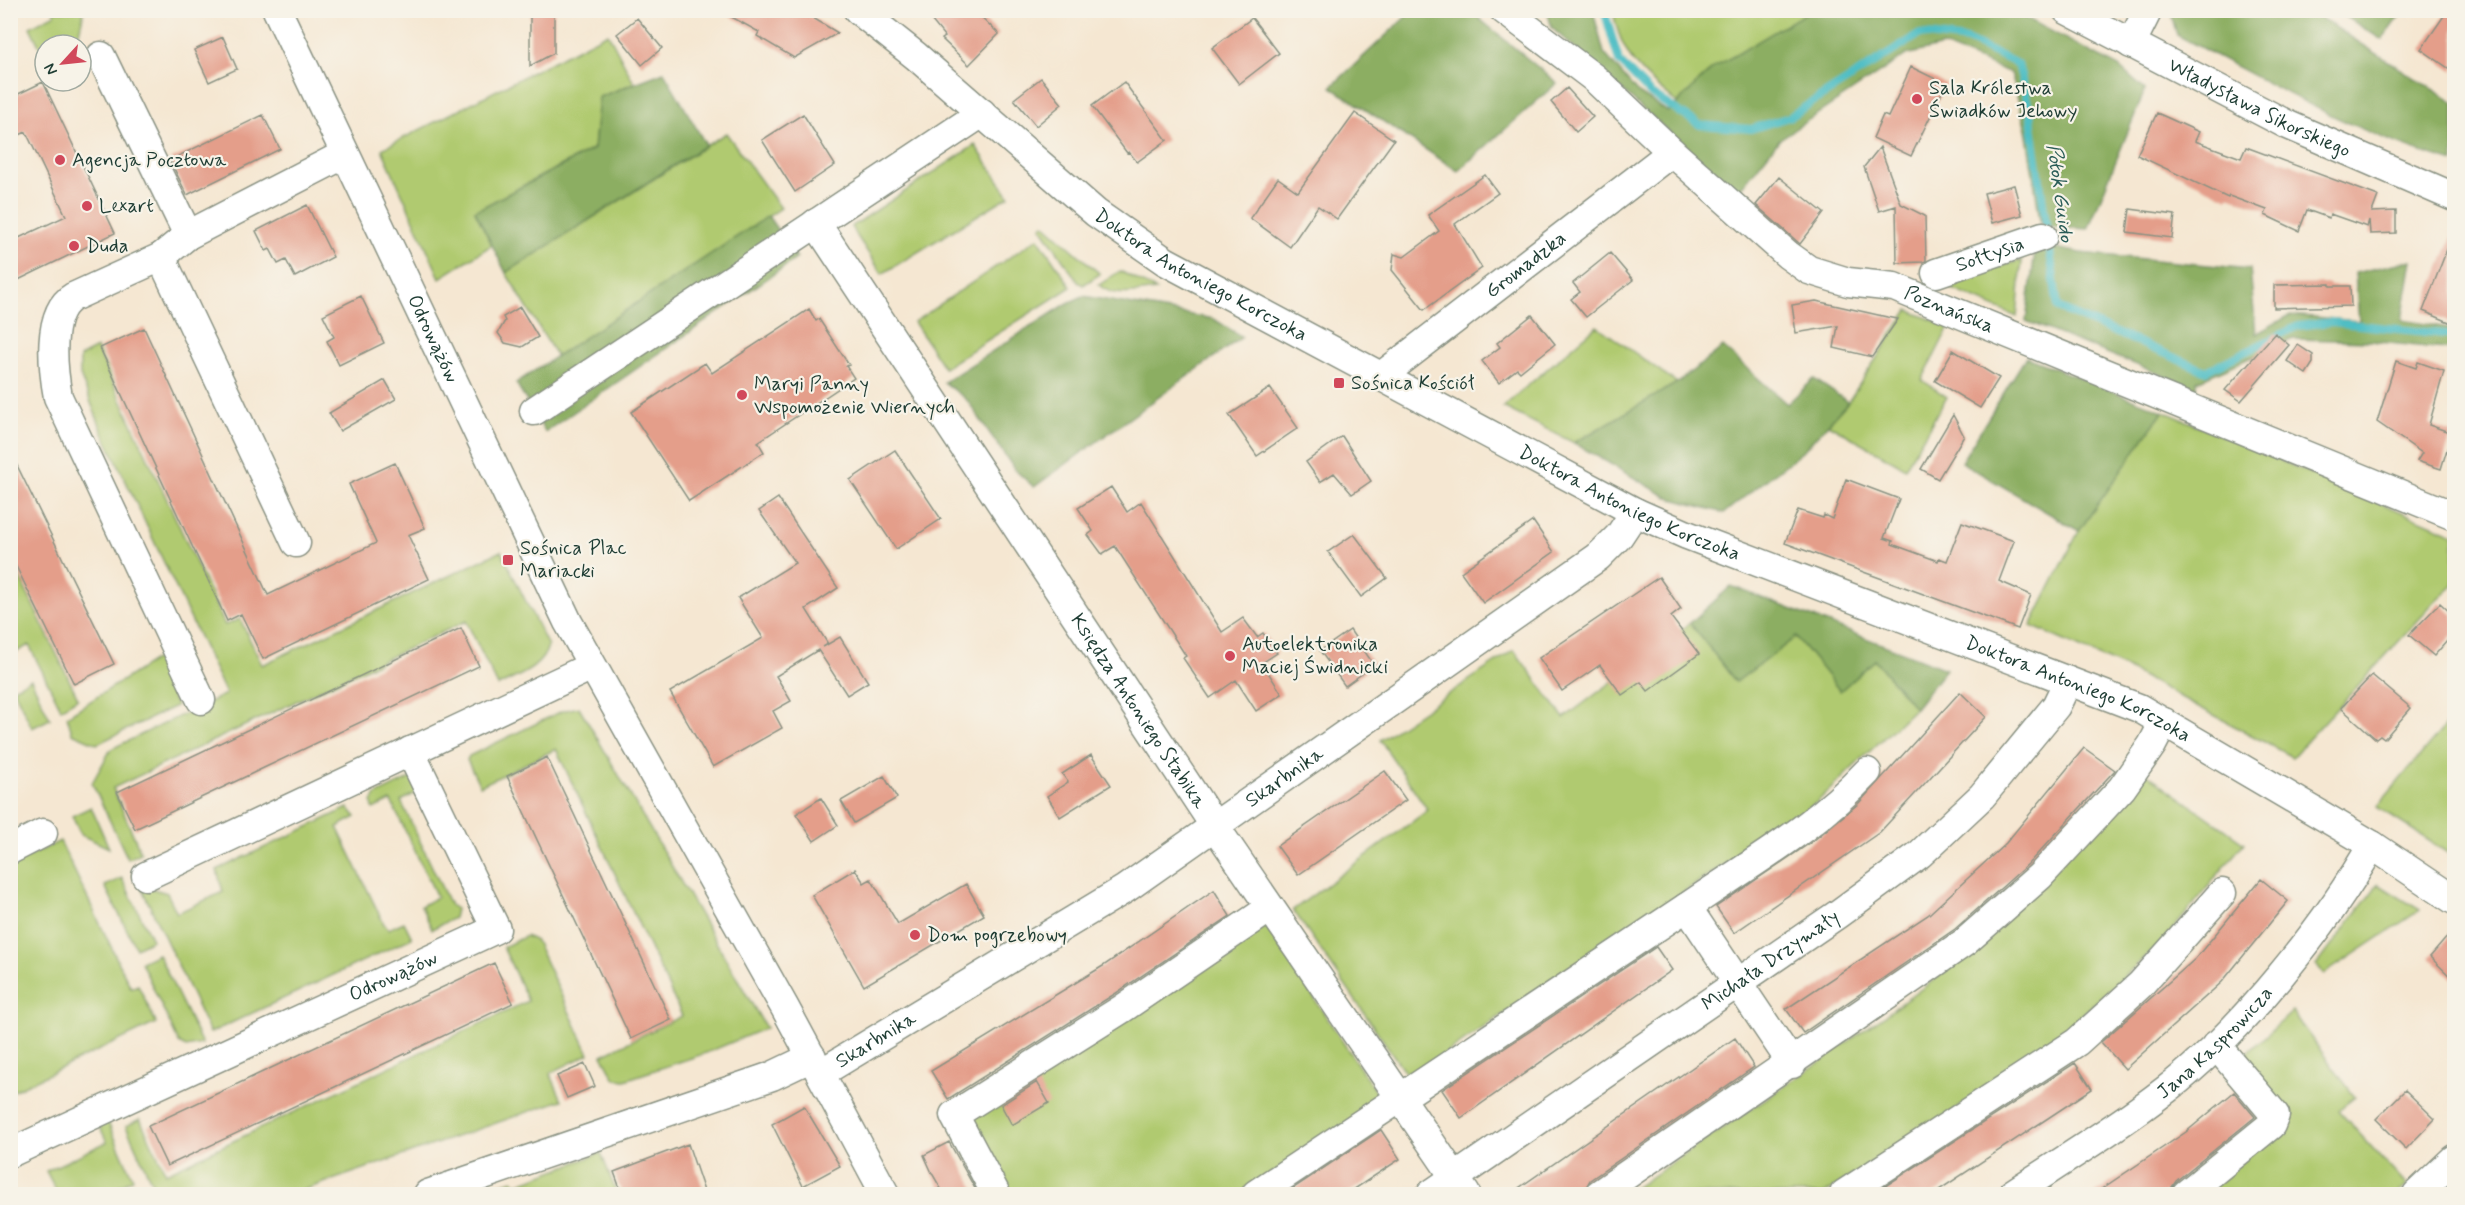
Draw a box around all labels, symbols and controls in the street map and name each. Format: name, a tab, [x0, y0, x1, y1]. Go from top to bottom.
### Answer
north arrow	[33, 33, 93, 93]
street label: Władysława Sikorskiego	[2164, 52, 2355, 164]
text: N	[39, 60, 63, 79]
place label: Sala Królestwa Świadków Jehowy	[1929, 75, 2077, 125]
marker: Sala Królestwa Świadków Jehowy	[1910, 92, 1924, 106]
water label: Potok Guido	[2039, 142, 2081, 245]
place label: Agencja Pocztowa	[72, 147, 227, 174]
marker: Agencja Pocztowa	[53, 153, 67, 167]
place label: Lexart	[99, 193, 154, 220]
marker: Lexart	[80, 199, 94, 213]
street label: Doktora Antoniego Korczoka	[1089, 202, 1312, 348]
street label: Gromadzka	[1480, 225, 1572, 305]
street label: Sołtysia	[1952, 230, 2028, 279]
place label: Duda	[86, 233, 129, 260]
marker: Duda	[67, 239, 81, 253]
street label: Poznańska	[1900, 279, 1998, 340]
street label: Odrowążów	[401, 290, 466, 387]
place label: Sośnica Kościół	[1351, 370, 1475, 397]
place label: Maryi Panny Wspomożenie Wiernych	[754, 371, 955, 421]
marker: Sośnica Kościół	[1332, 376, 1346, 390]
marker: Maryi Panny Wspomożenie Wiernych	[735, 388, 749, 402]
street label: Doktora Antoniego Korczoka	[1514, 439, 1744, 568]
place label: Sośnica Plac Mariacki	[520, 535, 627, 585]
marker: Sośnica Plac Mariacki	[501, 553, 515, 567]
street label: Księdza Antoniego Stabika	[1064, 608, 1213, 815]
street label: Doktora Antoniego Korczoka	[1961, 629, 2196, 749]
place label: Autoelektronika Maciej Świdnicki	[1242, 631, 1388, 681]
marker: Autoelektronika Maciej Świdnicki	[1223, 649, 1237, 663]
street label: Skarbnika	[1240, 740, 1330, 814]
street label: Michała Drzymały	[1696, 903, 1845, 1017]
place label: Dom pogrzebowy	[927, 922, 1067, 949]
marker: Dom pogrzebowy	[908, 928, 922, 942]
street label: Odrowążów	[345, 944, 442, 1008]
street label: Jana Kasprowicza	[2151, 980, 2279, 1106]
street label: Skarbnika	[830, 1005, 922, 1075]

